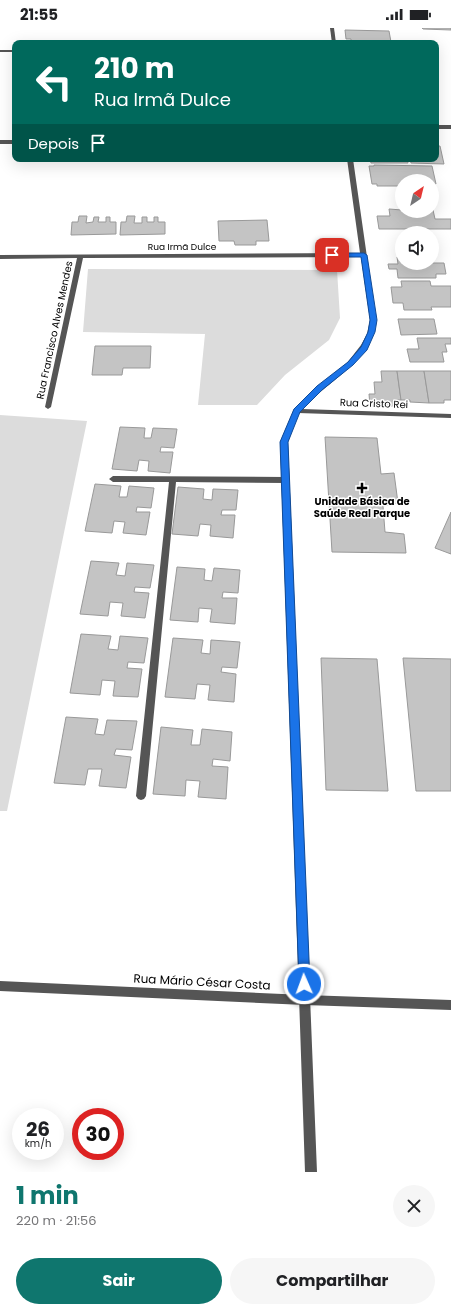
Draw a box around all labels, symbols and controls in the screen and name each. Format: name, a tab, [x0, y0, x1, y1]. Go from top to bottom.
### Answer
text: 21:55	[20, 4, 58, 25]
text: 210 m	[94, 49, 174, 88]
icon: left	[28, 56, 80, 108]
text: Rua Irmã Dulce	[94, 87, 231, 112]
icon: arrive	[87, 132, 109, 154]
text: Depois	[28, 133, 79, 154]
north arrow	[395, 174, 439, 218]
map controls	[395, 174, 439, 270]
button: sound	[395, 226, 439, 270]
pin	[315, 238, 349, 272]
street label: Rua Irmã Dulce	[148, 241, 217, 253]
icon: arrive	[321, 244, 343, 266]
street label: Rua Francisco Alves Mendes	[32, 260, 76, 401]
street label: Rua Cristo Rei	[339, 395, 408, 412]
marker: Unidade Básica de Saúde Real Parque	[356, 482, 368, 494]
place label: Unidade Básica de Saúde Real Parque	[314, 494, 410, 521]
position arrow	[283, 963, 325, 1005]
street label: Rua Mário César Costa	[133, 969, 271, 994]
speed limit sign: 30	[72, 1108, 124, 1160]
text: 26	[26, 1115, 50, 1143]
text: km/h	[25, 1136, 51, 1151]
text: 1 min	[16, 1179, 79, 1212]
button: close	[393, 1185, 435, 1227]
text: 220 m · 21:56	[16, 1211, 97, 1230]
button: Sair	[16, 1258, 222, 1304]
button: Compartilhar	[230, 1258, 435, 1304]

